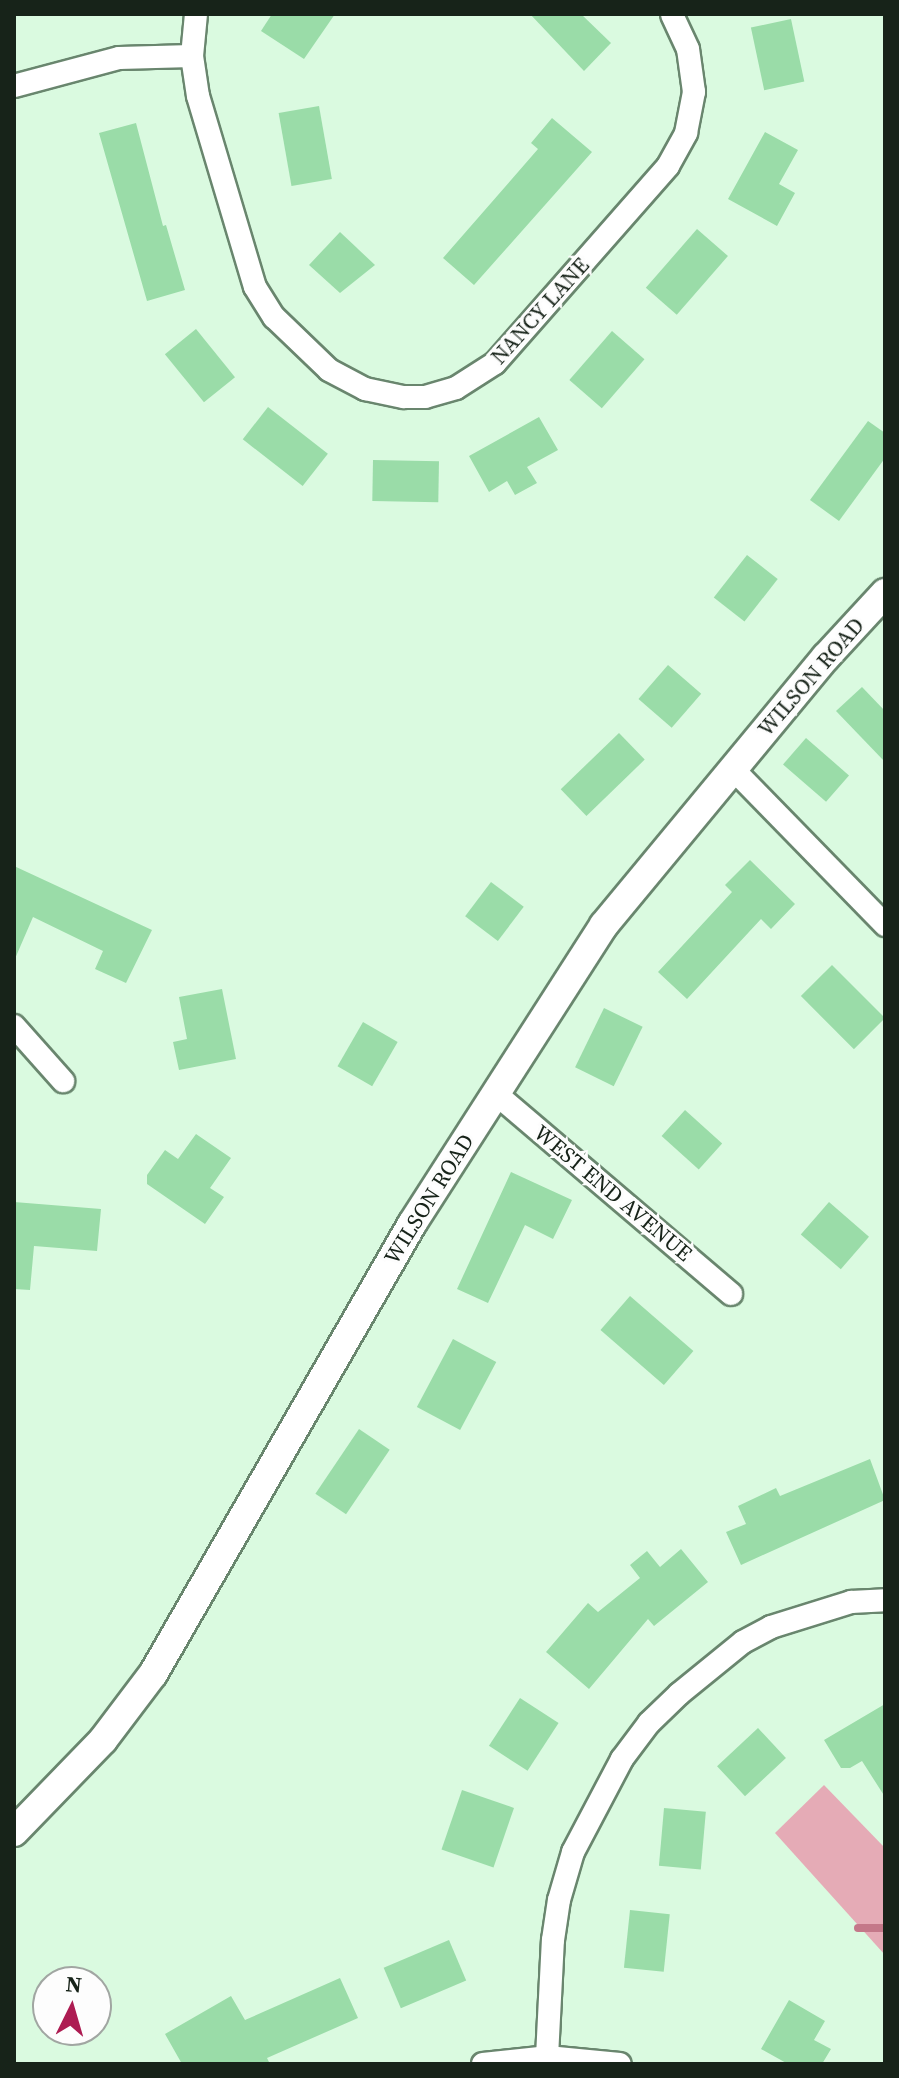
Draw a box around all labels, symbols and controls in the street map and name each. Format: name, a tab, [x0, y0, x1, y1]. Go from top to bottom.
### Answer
street label: NANCY LANE	[485, 252, 595, 370]
street label: WILSON ROAD	[752, 612, 870, 742]
street label: WEST END AVENUE	[528, 1119, 698, 1267]
street label: WILSON ROAD	[379, 1129, 479, 1269]
north arrow	[32, 1966, 112, 2046]
text: N	[65, 1968, 83, 2000]

